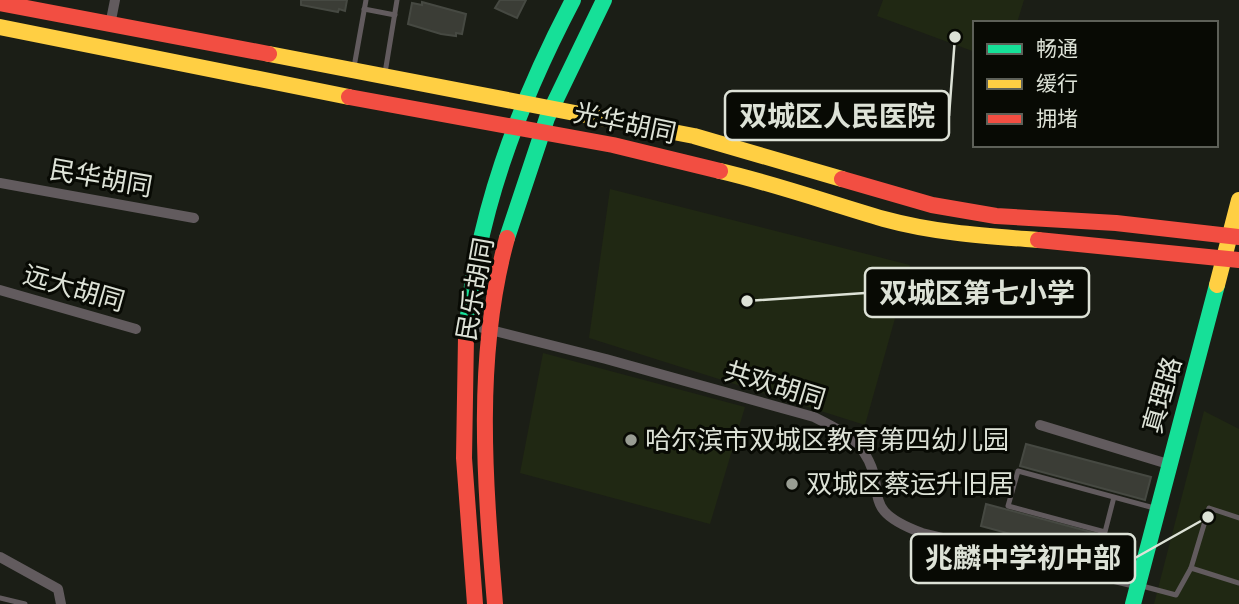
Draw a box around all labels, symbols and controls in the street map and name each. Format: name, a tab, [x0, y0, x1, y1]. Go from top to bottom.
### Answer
legend	[973, 21, 1218, 147]
text: 畅通	[1036, 36, 1078, 61]
text: 缓行	[1036, 71, 1078, 96]
callout: 双城区人民医院	[725, 91, 949, 140]
street label: 光华胡同	[571, 97, 679, 149]
text: 双城区人民医院	[739, 99, 935, 133]
text: 拥堵	[1036, 106, 1078, 131]
street label: 民华胡同	[47, 153, 155, 203]
street label: 民乐胡同	[450, 235, 500, 343]
street label: 远大胡同	[20, 258, 128, 318]
callout: 双城区第七小学	[865, 268, 1089, 317]
text: 双城区第七小学	[879, 276, 1075, 310]
street label: 真理路	[1136, 353, 1188, 437]
street label: 共欢胡同	[721, 354, 829, 416]
place label: 哈尔滨市双城区教育第四幼儿园	[645, 424, 1009, 456]
marker: 哈尔滨市双城区教育第四幼儿园	[623, 432, 639, 448]
place label: 双城区蔡运升旧居	[806, 468, 1014, 500]
marker: 双城区蔡运升旧居	[784, 476, 800, 492]
callout: 兆麟中学初中部	[911, 534, 1135, 583]
text: 兆麟中学初中部	[925, 541, 1121, 575]

